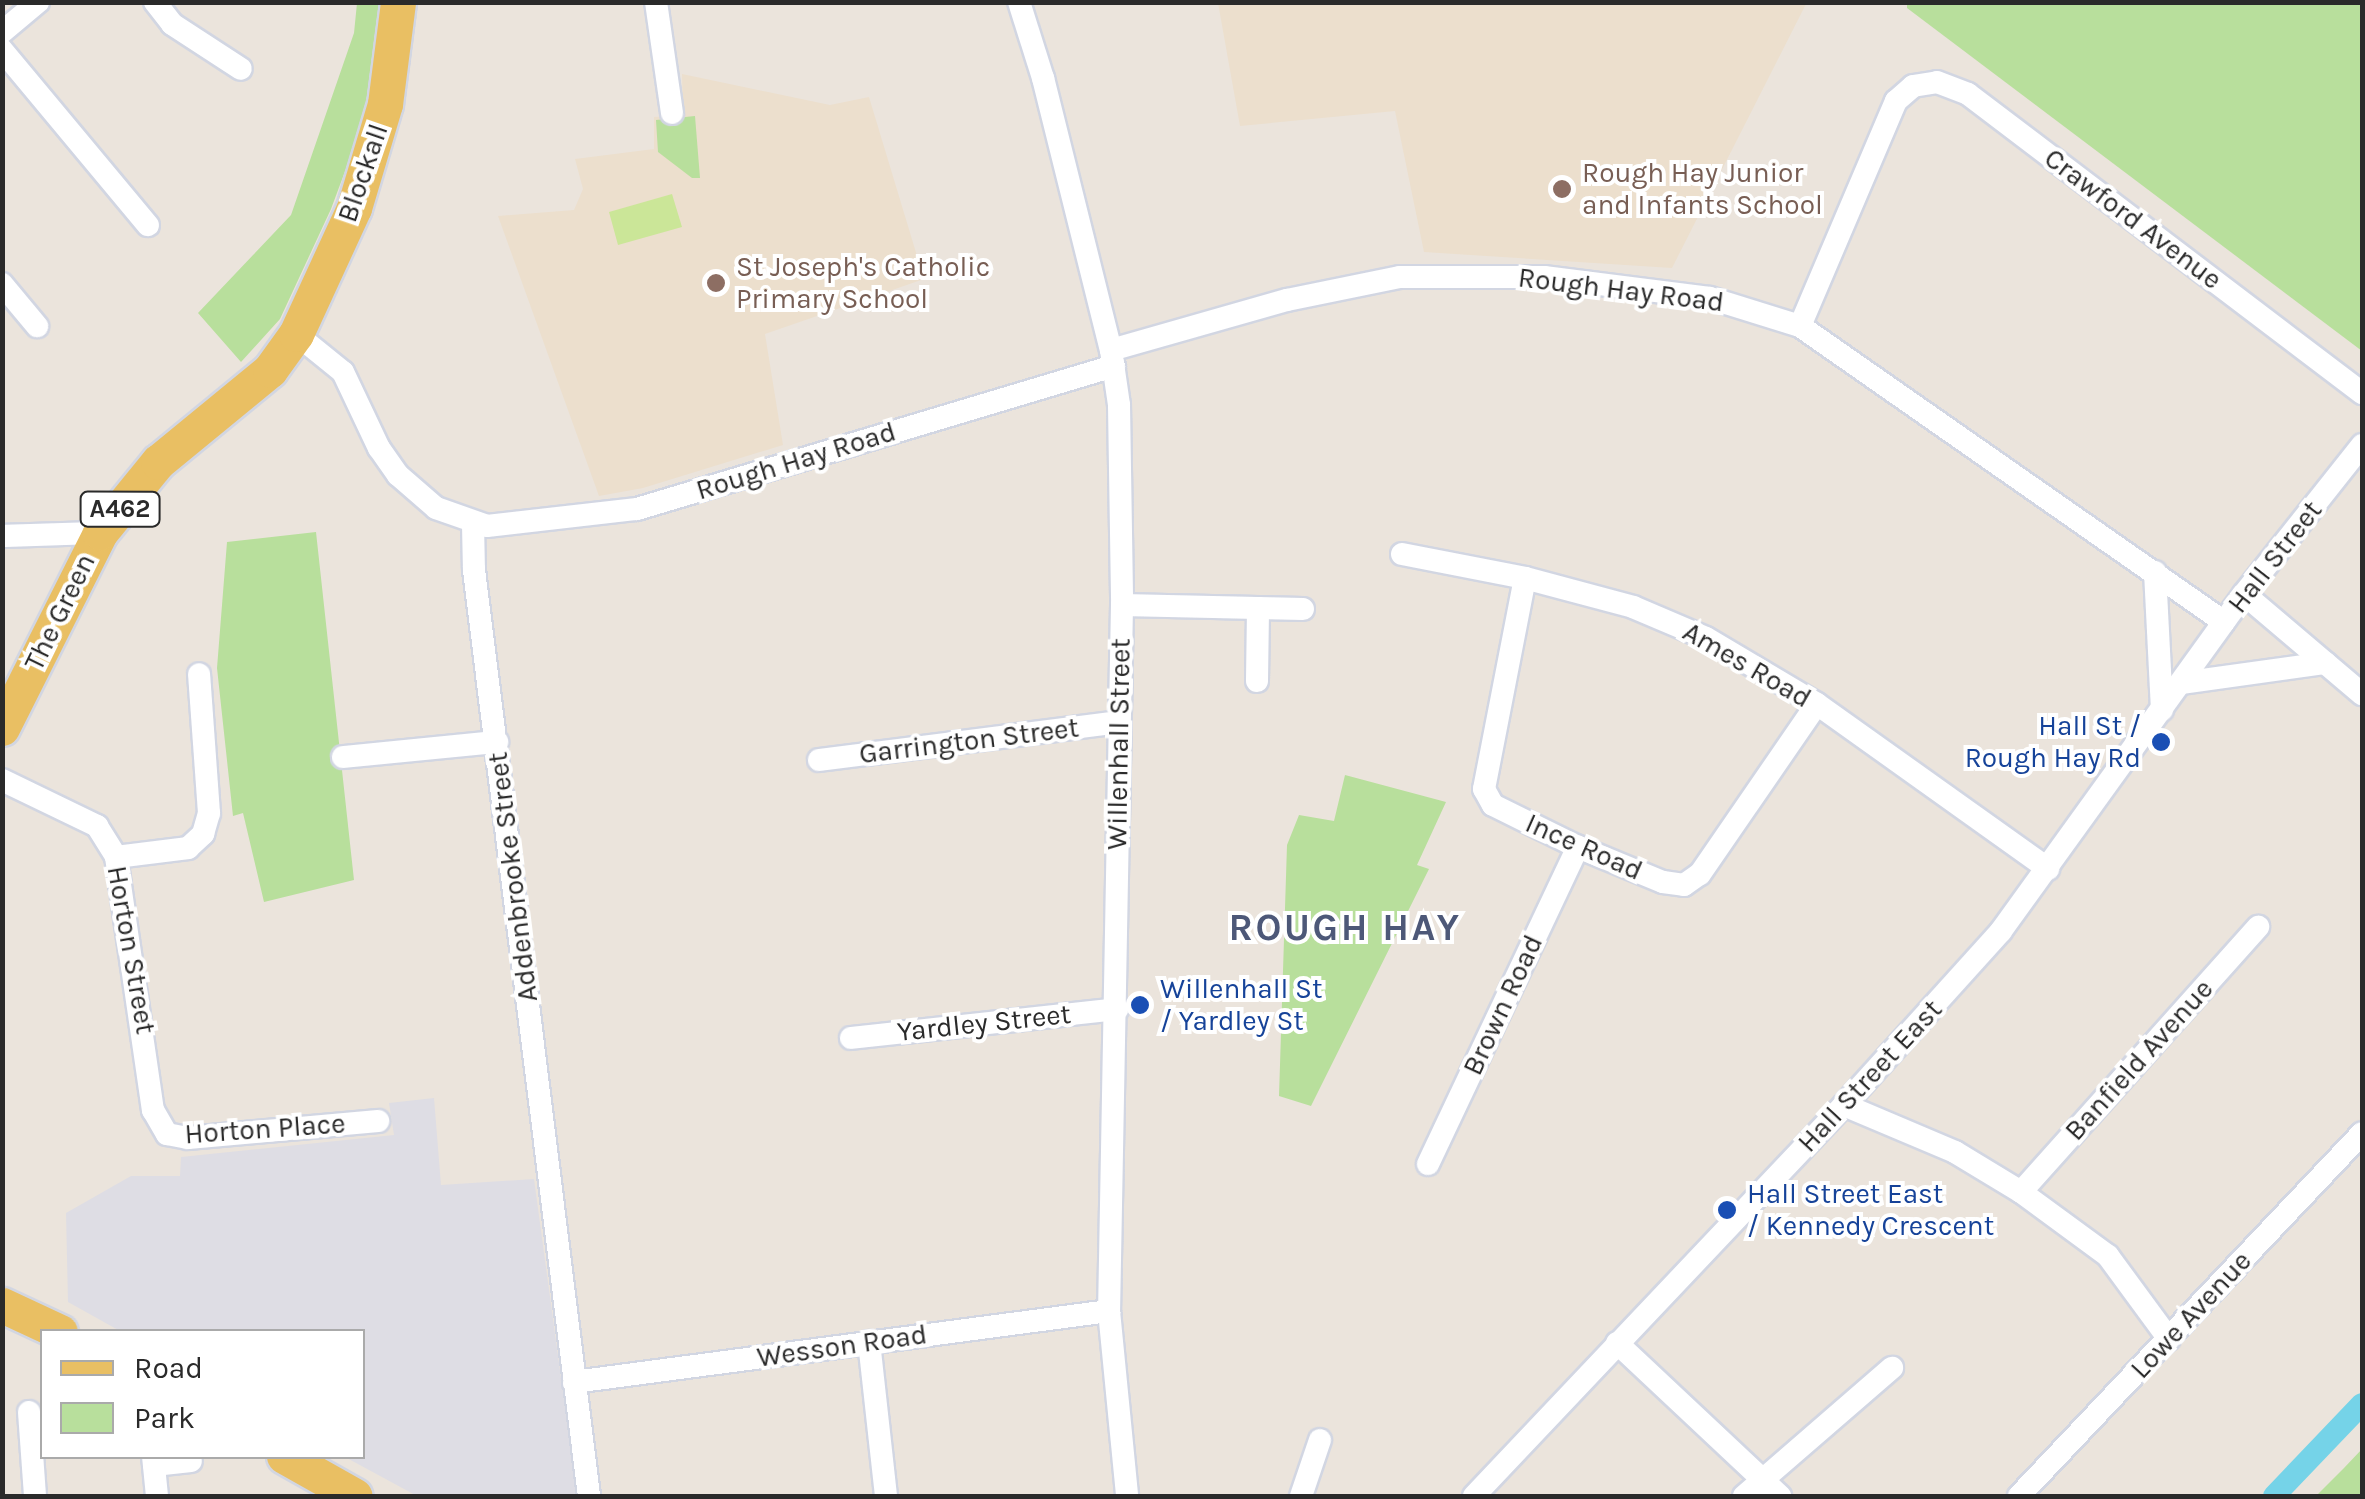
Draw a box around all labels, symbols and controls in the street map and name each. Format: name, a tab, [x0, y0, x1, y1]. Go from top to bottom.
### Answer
street label: Blockall	[331, 119, 395, 227]
street label: Crawford Avenue	[2038, 141, 2228, 297]
place label: Rough Hay Junior and Infants School	[1582, 156, 1823, 222]
marker: Rough Hay Junior and Infants School	[1551, 178, 1573, 200]
place label: St Joseph's Catholic Primary School	[736, 250, 990, 316]
street label: Rough Hay Road	[1516, 261, 1726, 319]
marker: St Joseph's Catholic Primary School	[705, 272, 727, 294]
street label: Rough Hay Road	[692, 415, 900, 507]
road number: A462	[78, 489, 162, 529]
street label: Hall Street	[2221, 494, 2329, 620]
street label: The Green	[17, 548, 103, 676]
street label: Ames Road	[1677, 615, 1817, 715]
street label: Willenhall Street	[1100, 638, 1138, 850]
place label: Hall St / Rough Hay Rd	[1965, 709, 2141, 775]
street label: Garrington Street	[857, 711, 1081, 771]
marker: Hall St / Rough Hay Rd	[2150, 731, 2172, 753]
street label: Addenbrooke Street	[481, 750, 545, 1004]
street label: Ince Road	[1520, 806, 1648, 888]
street label: Horton Street	[100, 863, 162, 1037]
district label: ROUGH HAY	[1228, 905, 1462, 951]
street label: Brown Road	[1456, 929, 1550, 1081]
place label: Willenhall St / Yardley St	[1160, 972, 1322, 1038]
street label: Banfield Avenue	[2058, 972, 2220, 1148]
street label: Hall Street East	[1791, 993, 1949, 1159]
marker: Willenhall St / Yardley St	[1129, 994, 1151, 1016]
street label: Yardley Street	[895, 997, 1073, 1049]
street label: Horton Place	[183, 1107, 347, 1151]
place label: Hall Street East / Kennedy Crescent	[1747, 1177, 1994, 1243]
marker: Hall Street East / Kennedy Crescent	[1716, 1199, 1738, 1221]
street label: Lowe Avenue	[2124, 1244, 2258, 1386]
street label: Wesson Road	[755, 1317, 929, 1375]
legend	[40, 1329, 365, 1459]
text: Road	[134, 1350, 203, 1386]
text: Park	[134, 1400, 195, 1436]

